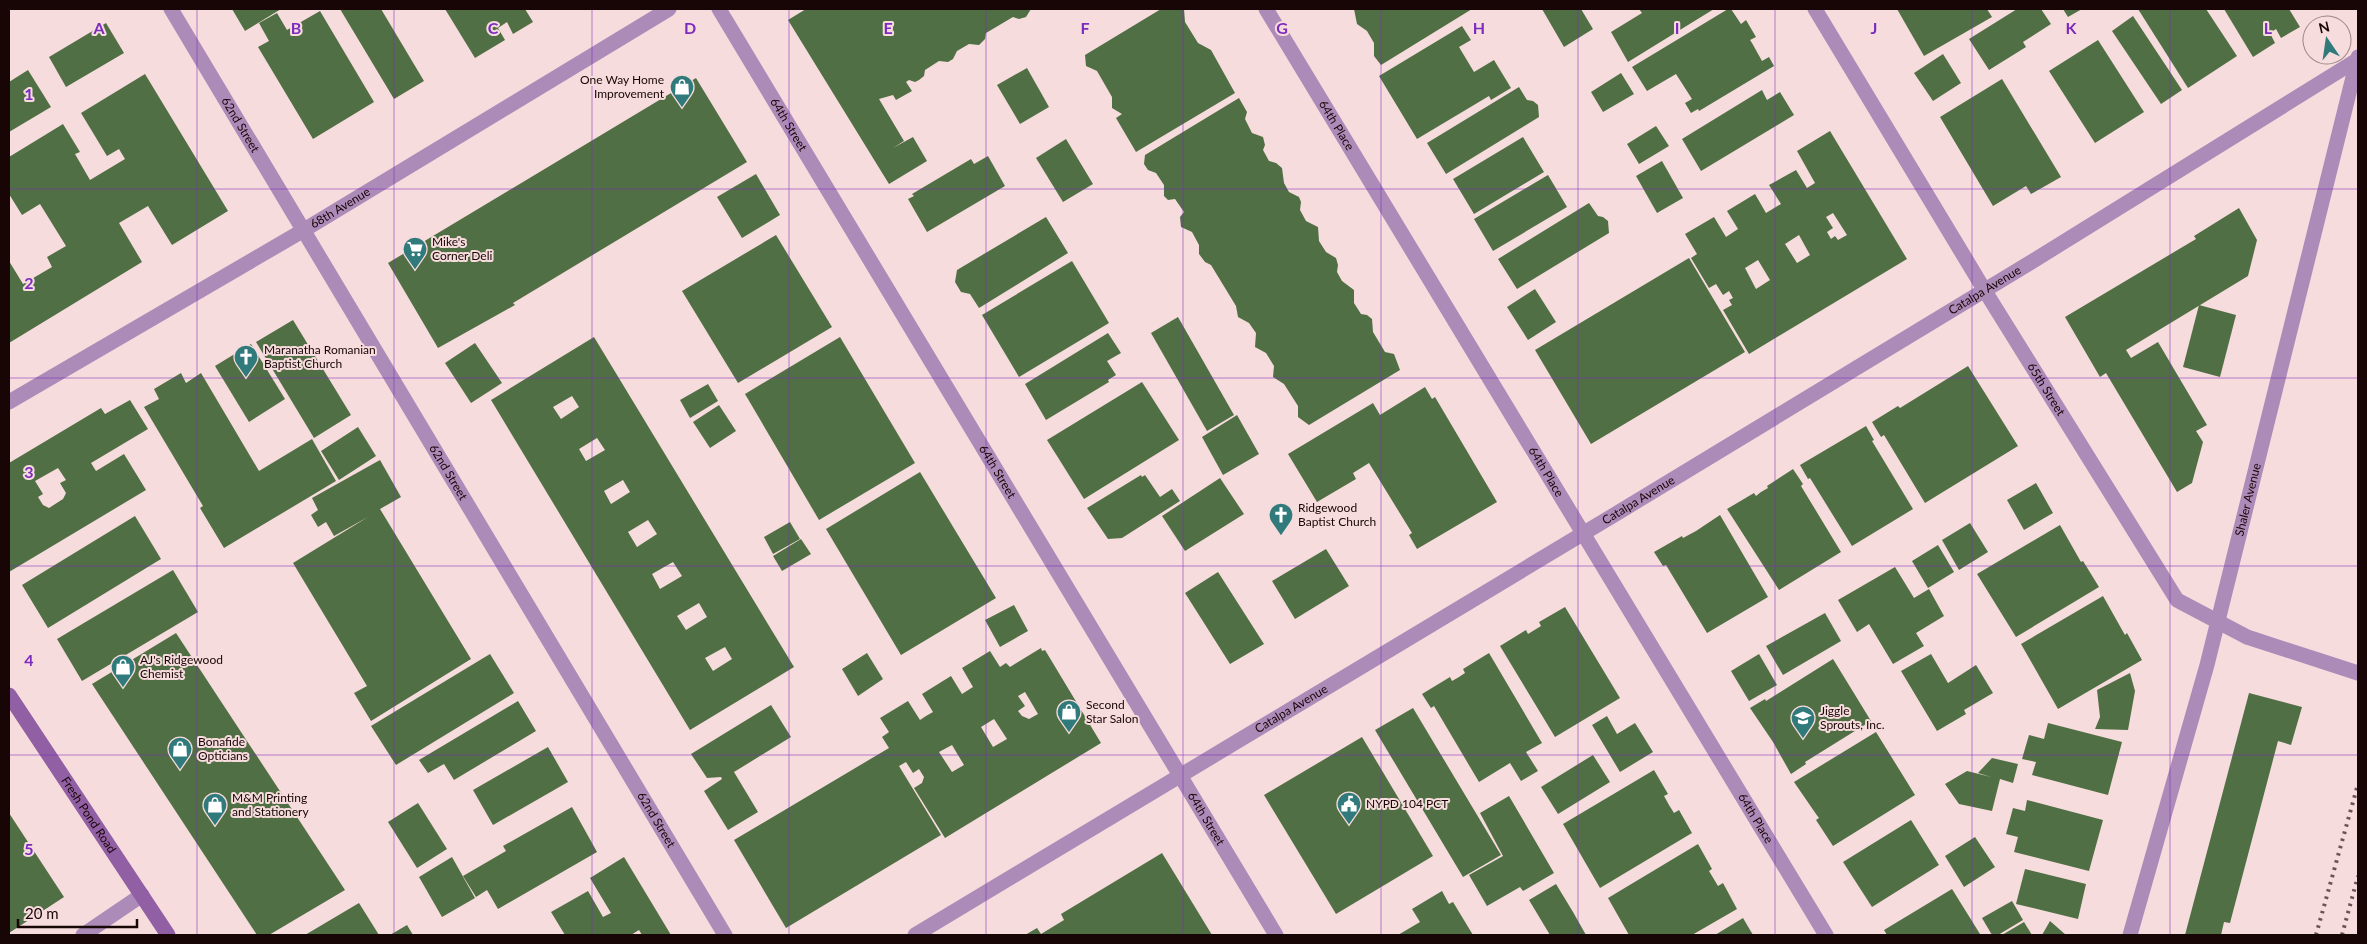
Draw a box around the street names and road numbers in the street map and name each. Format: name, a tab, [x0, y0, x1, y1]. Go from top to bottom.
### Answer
street label: 62nd Street	[218, 94, 263, 156]
street label: 64th Street	[767, 95, 811, 154]
street label: 64th Place	[1316, 97, 1358, 153]
street label: 68th Avenue	[307, 184, 373, 231]
street label: Catalpa Avenue	[1945, 262, 2024, 318]
street label: 65th Street	[2024, 360, 2069, 419]
street label: 62nd Street	[426, 442, 471, 503]
street label: 64th Street	[976, 442, 1020, 502]
street label: 64th Place	[1525, 444, 1567, 500]
street label: Shaler Avenue	[2231, 462, 2264, 538]
street label: Catalpa Avenue	[1599, 472, 1677, 527]
street label: Catalpa Avenue	[1252, 681, 1330, 736]
street label: Fresh Pond Road	[58, 774, 120, 856]
street label: 62nd Street	[634, 789, 679, 851]
street label: 64th Street	[1185, 789, 1229, 849]
street label: 64th Place	[1735, 790, 1777, 846]

